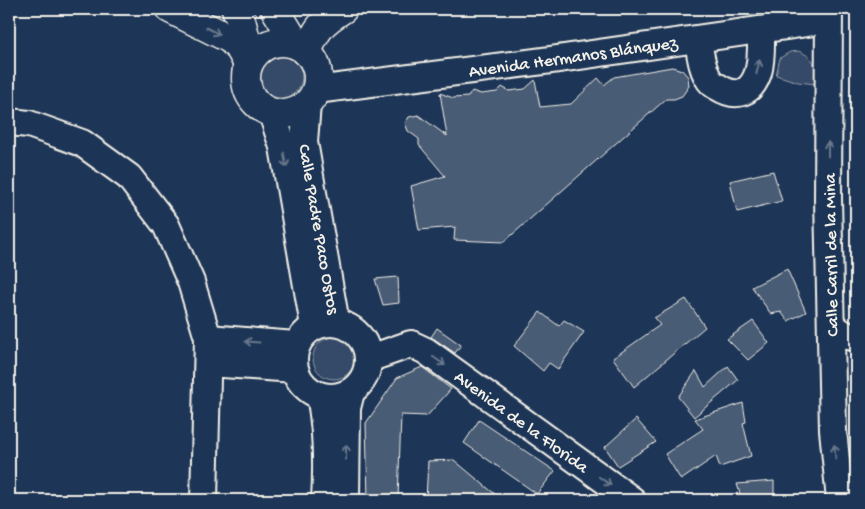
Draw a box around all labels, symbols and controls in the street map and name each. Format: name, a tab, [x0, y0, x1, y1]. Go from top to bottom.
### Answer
one-way arrow	[205, 27, 220, 36]
street label: Avenida Hermanos Blánquez	[468, 33, 680, 84]
one-way arrow	[754, 60, 763, 76]
one-way arrow	[823, 142, 833, 158]
street label: Calle Padre Paco Ostos	[292, 143, 343, 317]
one-way arrow	[280, 152, 290, 168]
street label: Calle Carril de la Mina	[821, 172, 844, 337]
one-way arrow	[244, 337, 260, 347]
one-way arrow	[432, 356, 446, 366]
street label: Avenida de la Florida	[449, 367, 593, 479]
one-way arrow	[341, 444, 351, 460]
one-way arrow	[830, 444, 839, 460]
one-way arrow	[597, 476, 611, 486]

